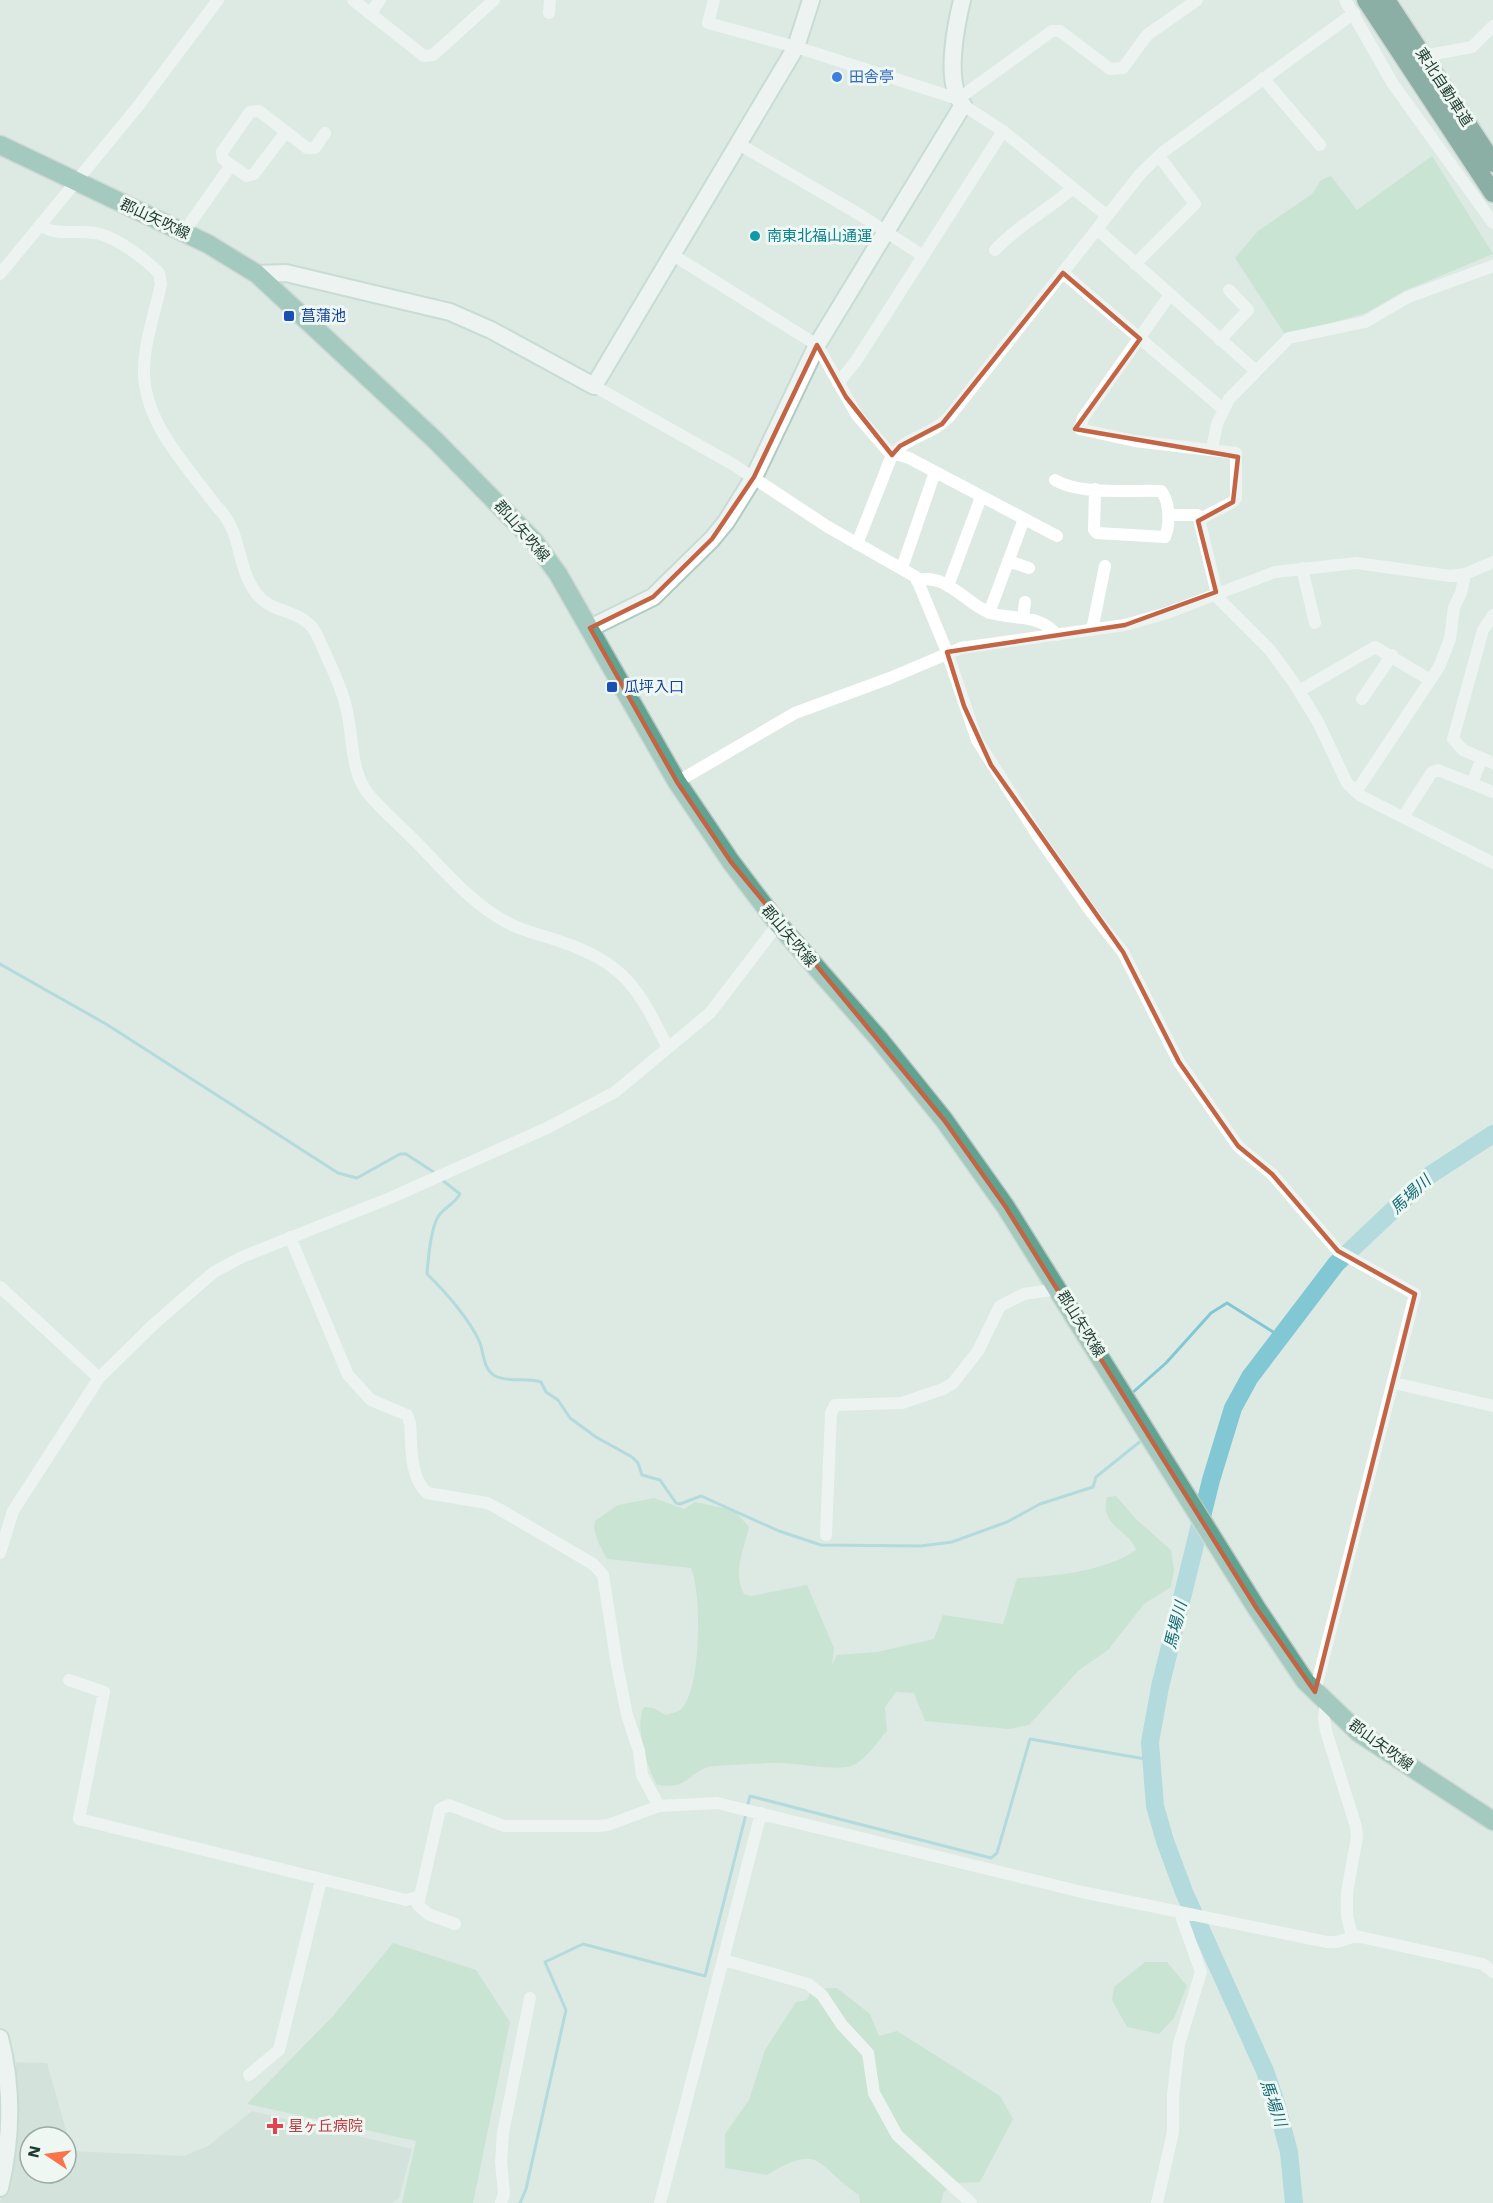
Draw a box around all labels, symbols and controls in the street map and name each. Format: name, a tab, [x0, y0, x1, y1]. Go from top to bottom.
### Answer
street label: 東北自動車道	[1412, 44, 1476, 130]
place label: 田舎亭	[849, 68, 894, 86]
marker: 田舎亭	[830, 70, 844, 84]
street label: 郡山矢吹線	[117, 195, 193, 243]
place label: 南東北福山通運	[767, 227, 872, 245]
marker: 南東北福山通運	[748, 229, 762, 243]
place label: 菖蒲池	[301, 307, 346, 325]
marker: 菖蒲池	[282, 309, 296, 323]
street label: 郡山矢吹線	[491, 497, 553, 565]
place label: 瓜坪入口	[624, 678, 684, 696]
marker: 瓜坪入口	[605, 680, 619, 694]
street label: 郡山矢吹線	[758, 901, 820, 971]
water label: 馬場川	[1386, 1170, 1436, 1218]
street label: 郡山矢吹線	[1053, 1287, 1109, 1361]
water label: 馬場川	[1160, 1598, 1191, 1651]
street label: 郡山矢吹線	[1345, 1716, 1417, 1774]
water label: 馬場川	[1257, 2077, 1291, 2131]
marker: 星ヶ丘病院	[266, 2117, 284, 2135]
place label: 星ヶ丘病院	[288, 2117, 363, 2135]
north arrow	[18, 2125, 78, 2185]
text: N	[23, 2144, 44, 2160]

